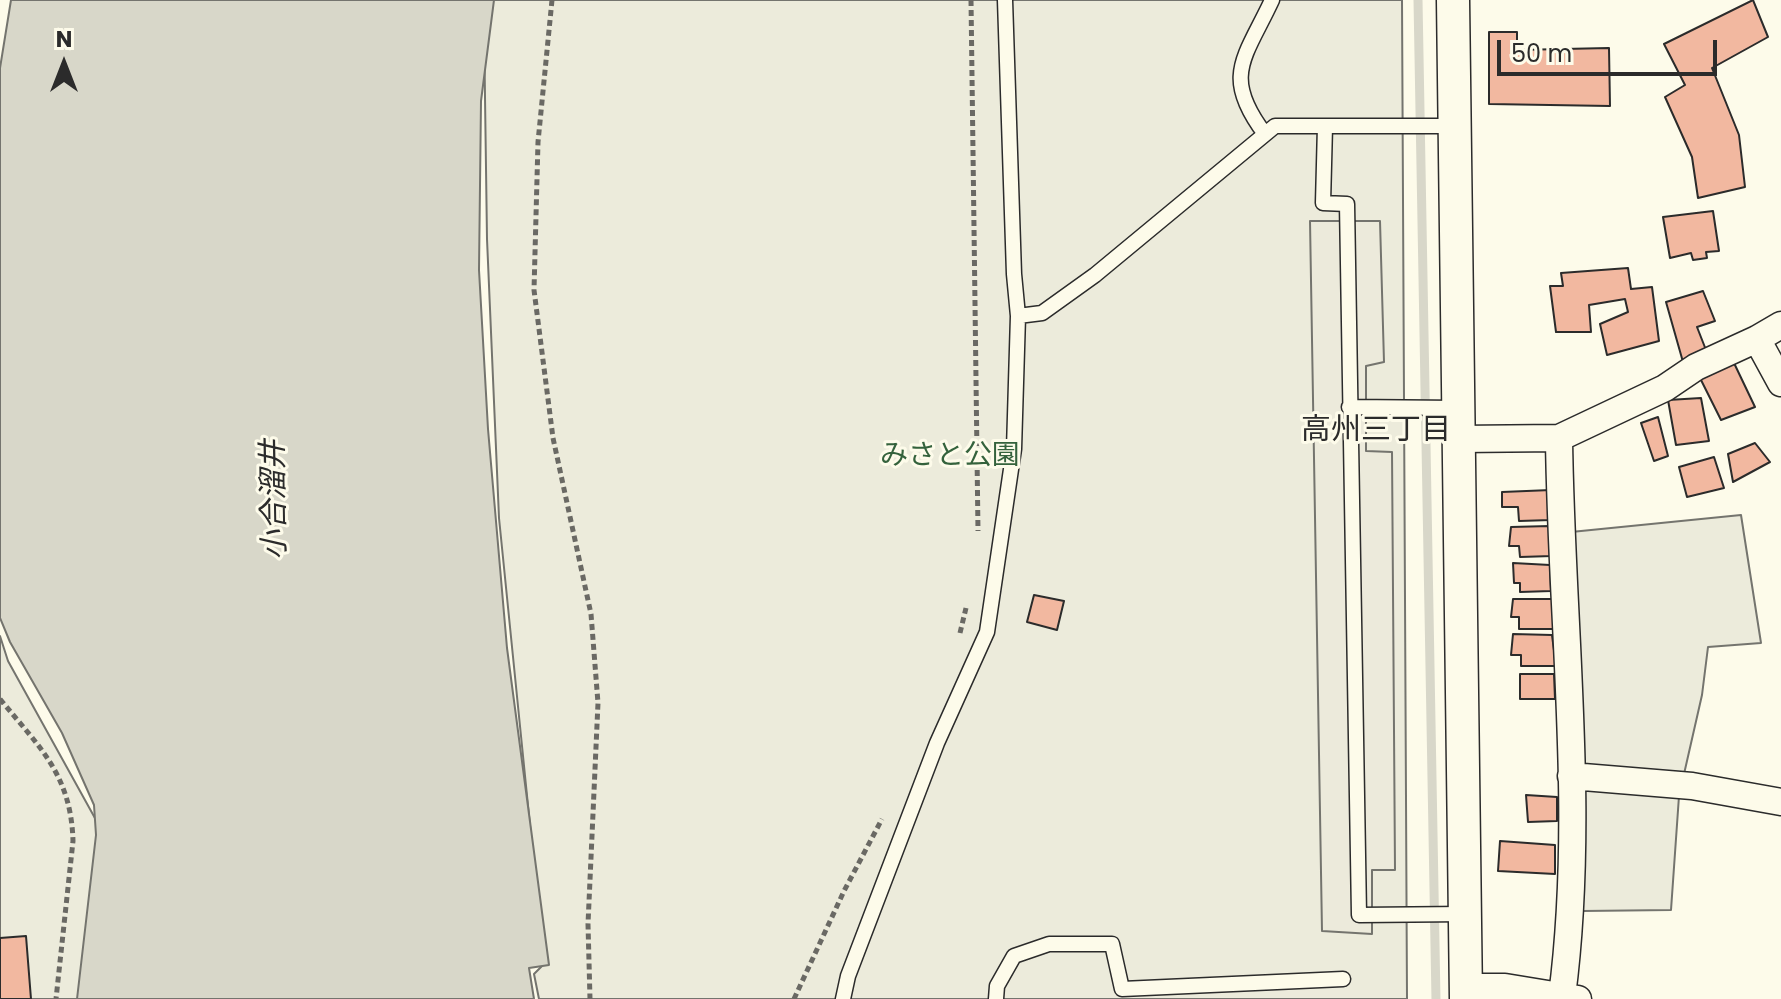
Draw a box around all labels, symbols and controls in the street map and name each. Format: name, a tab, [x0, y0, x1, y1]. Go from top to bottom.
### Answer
north arrow	[24, 24, 104, 104]
text: N	[56, 24, 72, 55]
scale bar	[1501, 24, 1721, 74]
text: 50 m	[1511, 37, 1572, 70]
district label: 高州三丁目	[1301, 413, 1451, 449]
water label: 小合溜井	[257, 440, 295, 560]
park label: みさと公園	[880, 440, 1020, 474]

